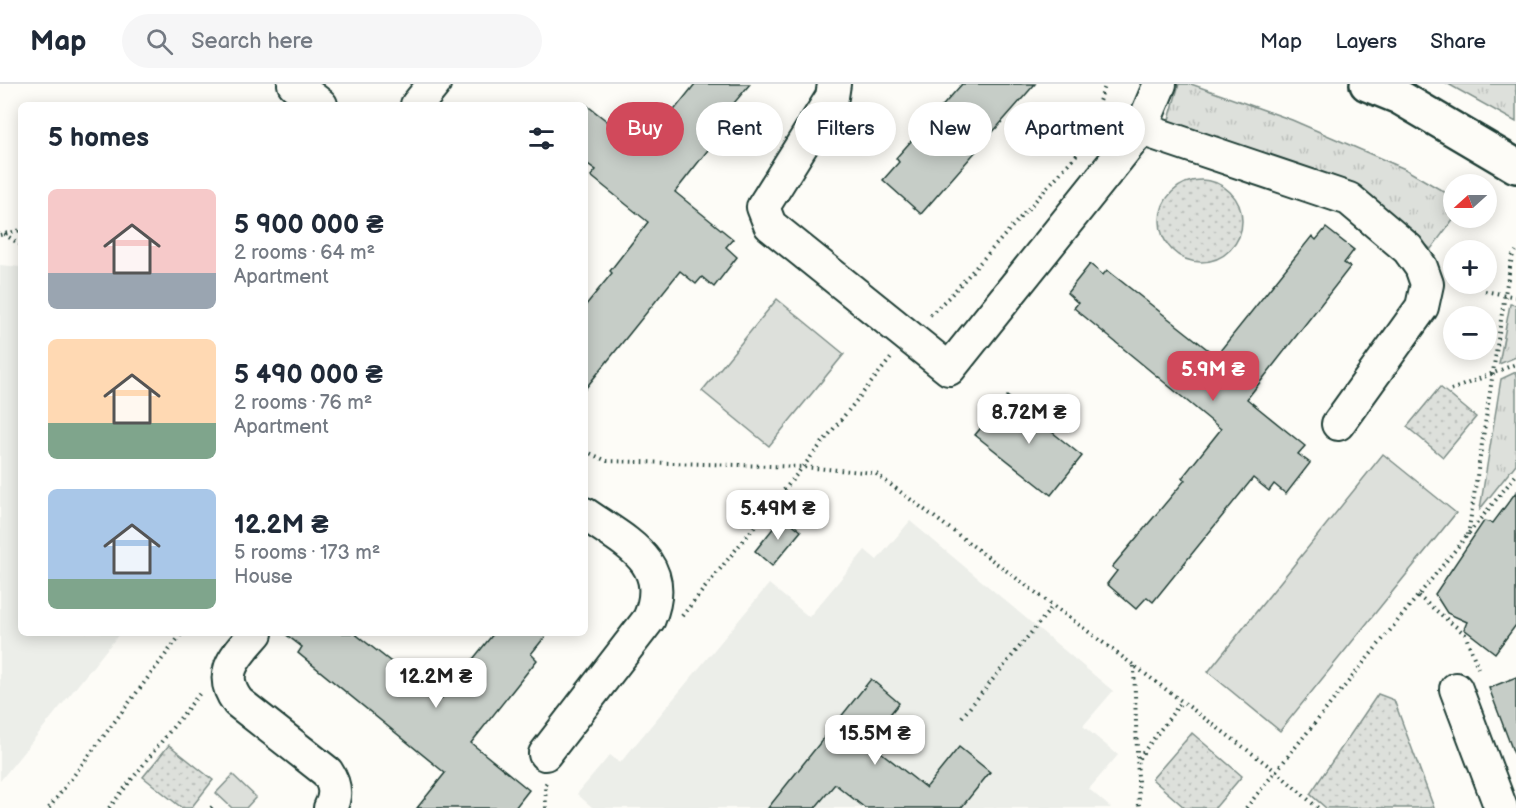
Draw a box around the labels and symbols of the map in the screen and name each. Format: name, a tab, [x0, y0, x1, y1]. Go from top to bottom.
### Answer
north arrow	[1443, 174, 1497, 228]
pin: 5.9M ₴	[1164, 351, 1262, 402]
pin: 8.72M ₴	[974, 394, 1084, 445]
pin: 5.49M ₴	[723, 490, 833, 541]
pin: 12.2M ₴	[381, 658, 491, 709]
pin: 15.5M ₴	[820, 715, 930, 766]

